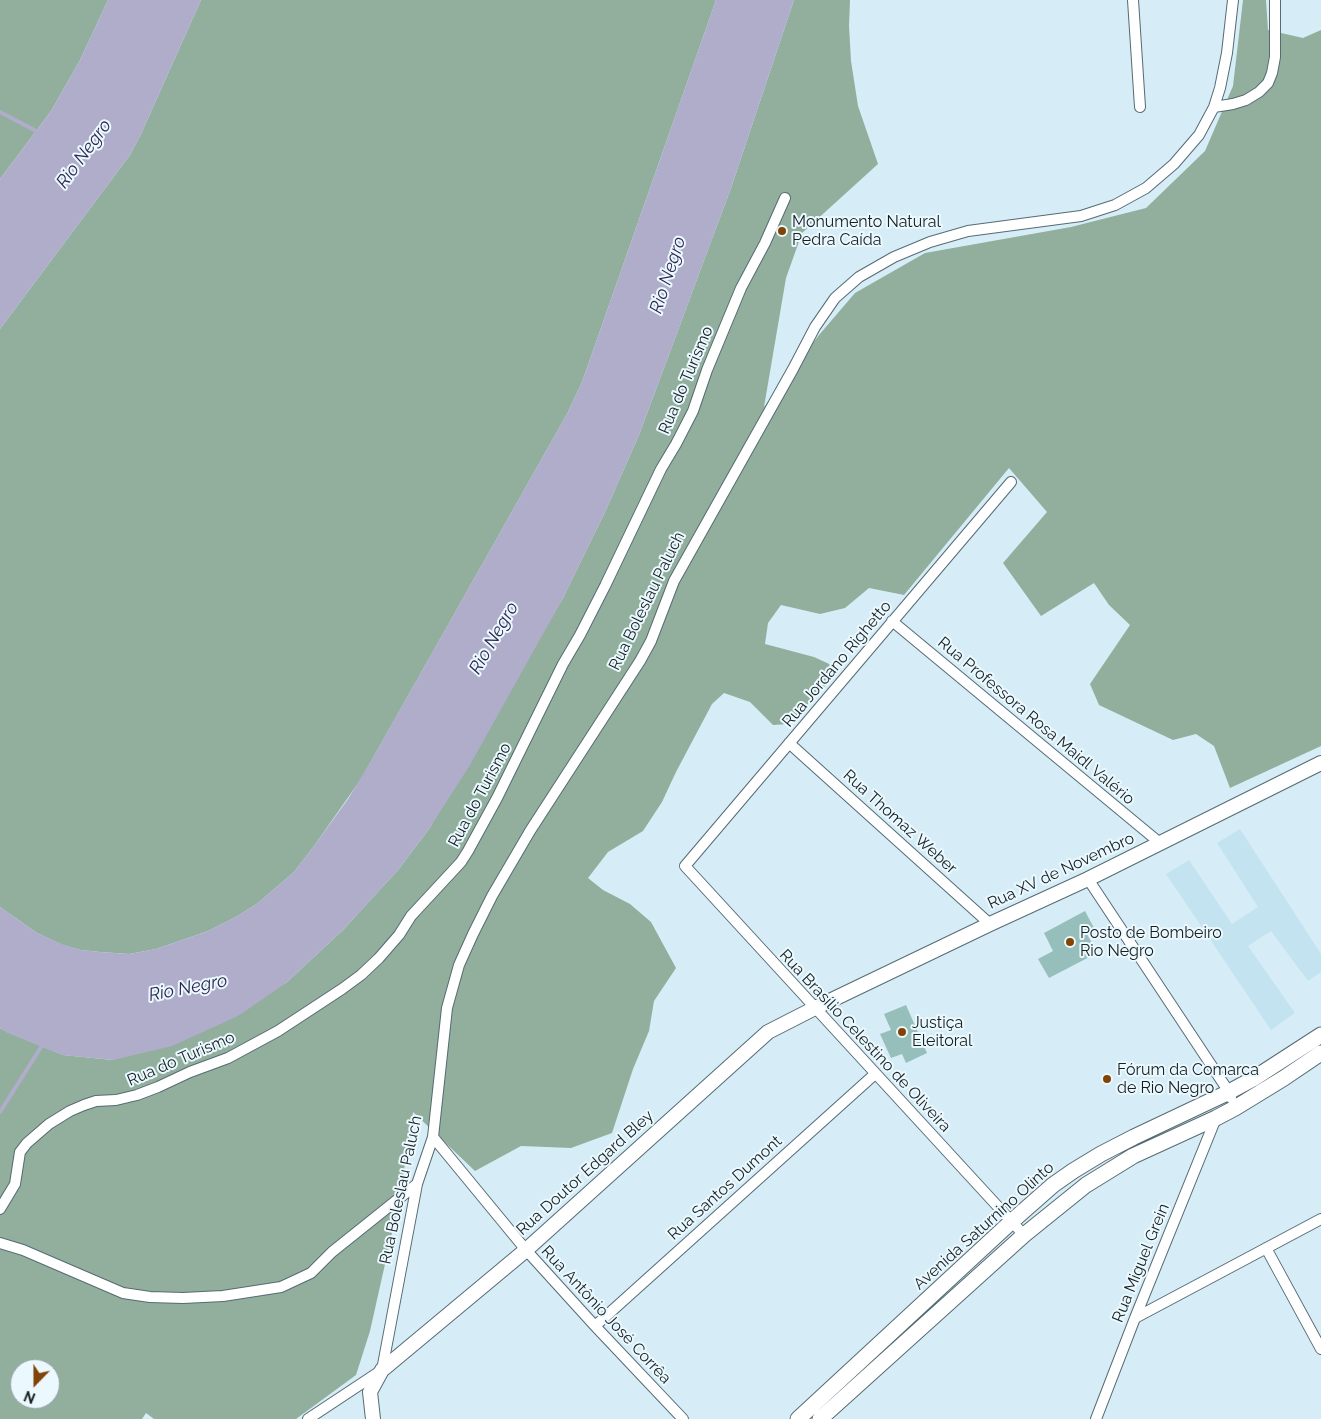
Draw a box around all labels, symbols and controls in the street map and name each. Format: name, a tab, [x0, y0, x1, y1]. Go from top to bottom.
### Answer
water label: Rio Negro	[52, 115, 116, 193]
place label: Monumento Natural Pedra Caída	[792, 212, 941, 250]
marker: Monumento Natural Pedra Caída	[776, 225, 788, 237]
water label: Rio Negro	[645, 234, 691, 316]
street label: Rua do Turismo	[655, 323, 717, 437]
street label: Rua Boleslau Paluch	[605, 529, 689, 673]
street label: Rua Jordano Righetto	[778, 597, 896, 731]
water label: Rio Negro	[465, 598, 523, 678]
street label: Rua Professora Rosa Maidl Valério	[934, 633, 1138, 809]
street label: Rua do Turismo	[444, 740, 516, 850]
street label: Rua Thomaz Weber	[839, 766, 961, 878]
street label: Rua XV de Novembro	[985, 829, 1137, 913]
place label: Posto de Bombeiro Rio Negro	[1080, 923, 1222, 961]
marker: Posto de Bombeiro Rio Negro	[1064, 936, 1076, 948]
street label: Rua Brasílio Celestino de Oliveira	[775, 946, 955, 1136]
water label: Rio Negro	[147, 970, 229, 1006]
place label: Justiça Eleitoral	[912, 1013, 972, 1051]
marker: Justiça Eleitoral	[896, 1026, 908, 1038]
street label: Rua do Turismo	[124, 1028, 238, 1090]
place label: Fórum da Comarca de Rio Negro	[1117, 1060, 1259, 1098]
marker: Fórum da Comarca de Rio Negro	[1101, 1073, 1113, 1085]
street label: Rua Doutor Edgard Bley	[512, 1106, 658, 1240]
street label: Rua Boleslau Paluch	[376, 1114, 426, 1266]
street label: Rua Santos Dumont	[664, 1132, 786, 1244]
street label: Avenida Saturnino Olinto	[910, 1158, 1058, 1294]
street label: Rua Miguel Grein	[1108, 1201, 1174, 1325]
street label: Rua Antônio José Corrêa	[537, 1242, 675, 1388]
north arrow	[10, 1359, 60, 1409]
text: N	[22, 1388, 38, 1406]

